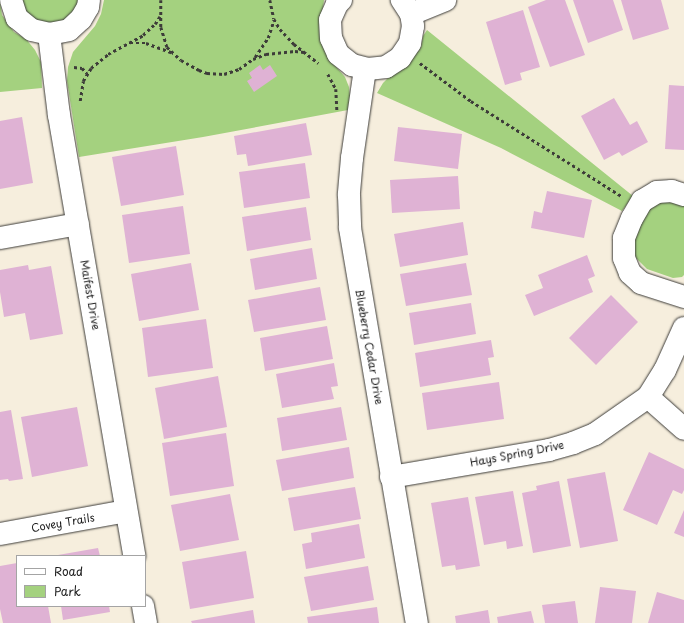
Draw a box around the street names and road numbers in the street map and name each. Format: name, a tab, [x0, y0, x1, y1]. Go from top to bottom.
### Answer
street label: Maifest Drive	[77, 259, 103, 331]
street label: Blueberry Cedar Drive	[352, 288, 386, 406]
street label: Hays Spring Drive	[469, 438, 565, 470]
street label: Covey Trails	[30, 511, 96, 535]

